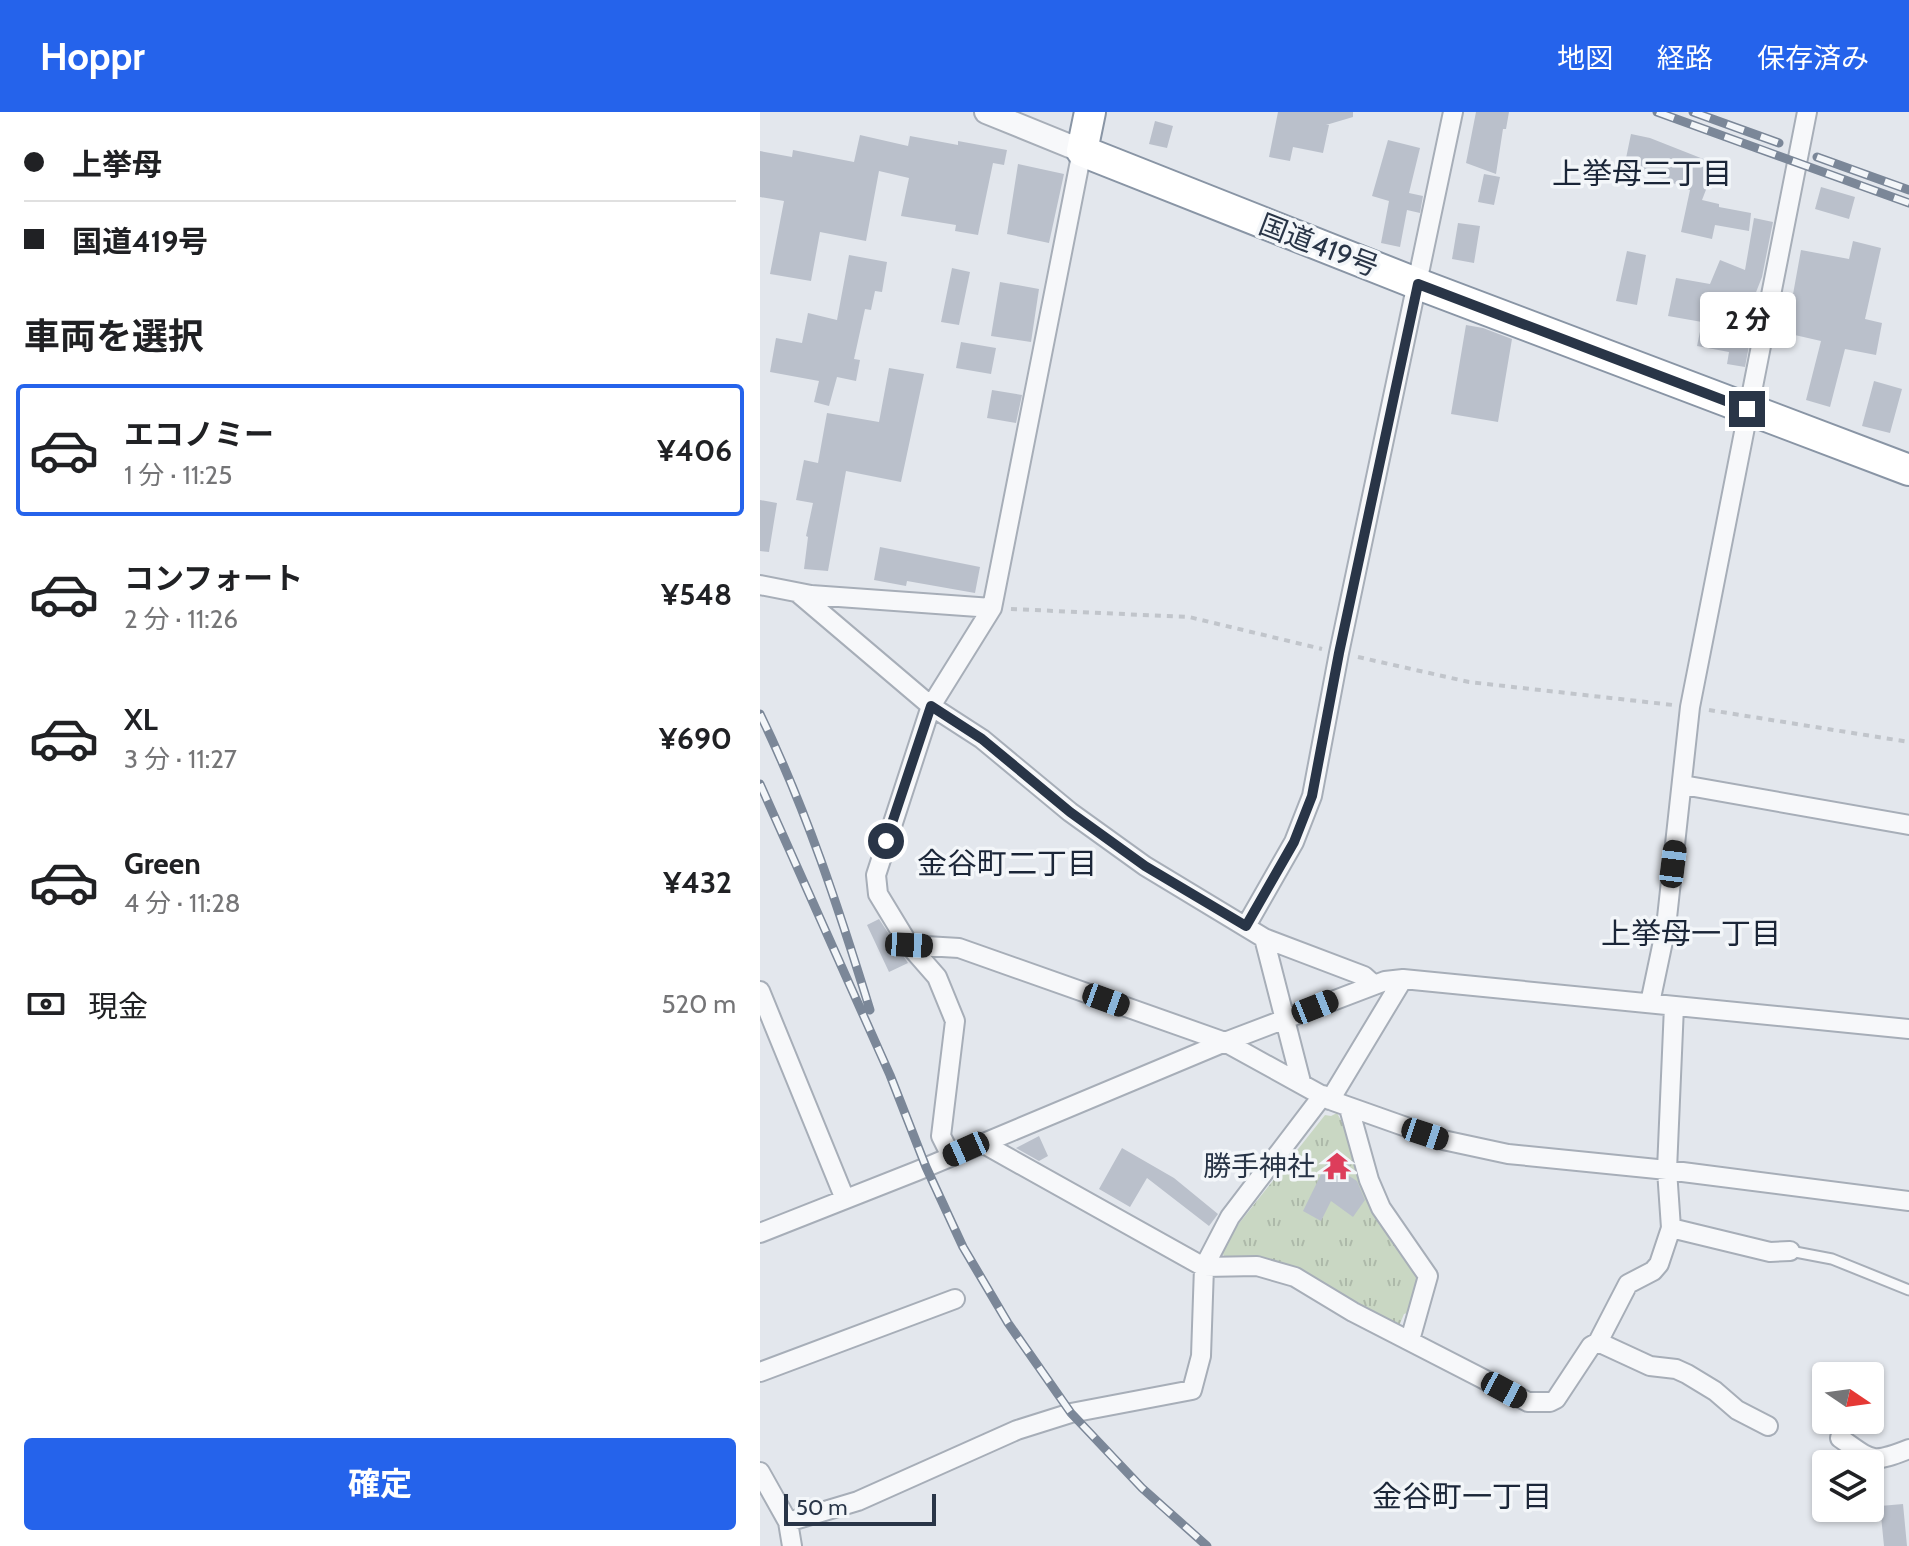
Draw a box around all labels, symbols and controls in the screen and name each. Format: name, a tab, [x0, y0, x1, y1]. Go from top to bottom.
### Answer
text: Hoppr	[40, 33, 145, 80]
text: 地図	[1557, 41, 1613, 75]
text: 経路	[1657, 41, 1713, 75]
text: 保存済み	[1757, 41, 1869, 75]
text: 上挙母	[72, 146, 162, 183]
district label: 上挙母三丁目	[1552, 155, 1732, 192]
street label: 国道419号	[1254, 207, 1384, 283]
text: 国道419号	[72, 223, 208, 260]
callout: 2 分	[1699, 293, 1795, 349]
text: 2 分	[1725, 304, 1771, 336]
text: 車両を選択	[24, 314, 204, 358]
route end	[1729, 391, 1765, 427]
icon: car	[28, 414, 100, 486]
text: エコノミー	[124, 416, 274, 453]
text: ¥406	[657, 432, 732, 469]
text: 1 分 · 11:25	[124, 459, 232, 491]
icon: car	[28, 558, 100, 630]
text: コンフォート	[124, 560, 303, 597]
text: ¥548	[661, 576, 732, 613]
text: 2 分 · 11:26	[124, 603, 238, 635]
text: XL	[124, 701, 158, 738]
icon: car	[28, 702, 100, 774]
text: ¥690	[659, 720, 732, 757]
text: 3 分 · 11:27	[124, 743, 237, 775]
route start	[868, 823, 904, 859]
car	[1658, 839, 1688, 889]
text: Green	[124, 845, 201, 882]
district label: 金谷町二丁目	[917, 845, 1097, 882]
icon: car	[28, 846, 100, 918]
text: ¥432	[663, 864, 732, 901]
text: 4 分 · 11:28	[124, 887, 241, 919]
district label: 上挙母一丁目	[1601, 915, 1781, 952]
car	[884, 932, 934, 958]
car	[1079, 981, 1133, 1019]
icon: cash	[24, 982, 68, 1026]
car	[1288, 987, 1342, 1027]
text: 現金	[88, 988, 148, 1025]
text: 520 m	[662, 988, 736, 1020]
car	[1398, 1115, 1452, 1153]
car	[939, 1128, 993, 1170]
place label: 勝手神社	[1203, 1149, 1315, 1183]
temple icon: 勝手神社	[1322, 1151, 1352, 1181]
north arrow	[1812, 1362, 1884, 1434]
map controls	[1812, 1362, 1884, 1522]
car	[1477, 1368, 1531, 1412]
button: 確定	[24, 1438, 736, 1530]
button: layers	[1812, 1450, 1884, 1522]
district label: 金谷町一丁目	[1372, 1478, 1552, 1515]
scale bar	[784, 1490, 936, 1526]
text: 50 m	[796, 1494, 848, 1521]

